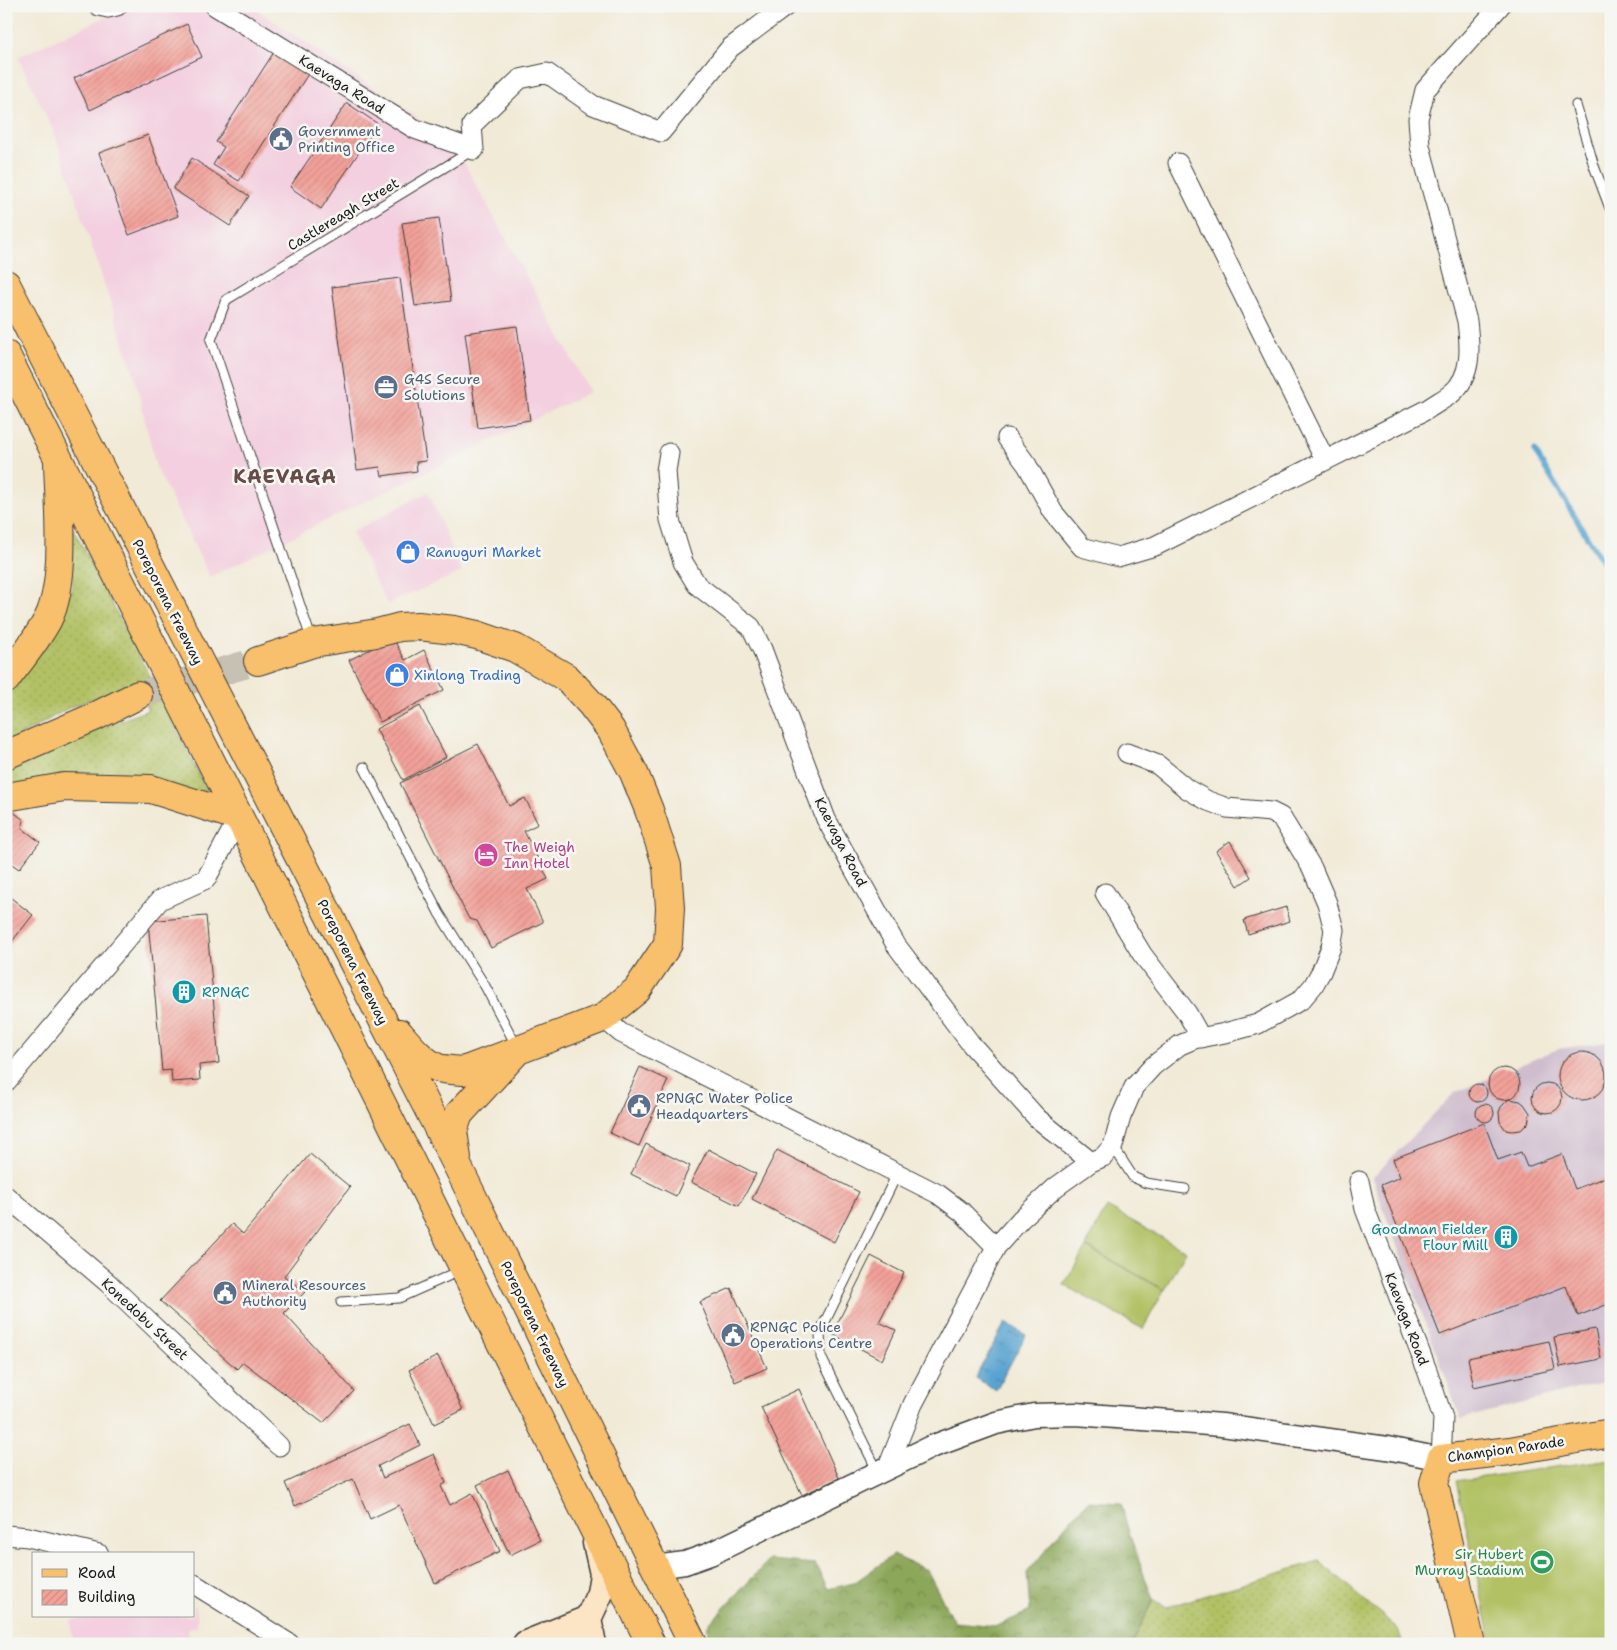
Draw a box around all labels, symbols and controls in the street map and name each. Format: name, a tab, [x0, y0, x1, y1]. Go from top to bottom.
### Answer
street label: Kaevaga Road	[296, 50, 388, 118]
place label: Government Printing Office	[298, 122, 395, 156]
public building icon: Government Printing Office	[268, 126, 294, 152]
street label: Castlereagh Street	[284, 174, 402, 254]
place label: G4S Secure Solutions	[404, 370, 480, 404]
office icon: G4S Secure Solutions	[373, 374, 399, 400]
district label: KAEVAGA	[233, 464, 337, 489]
street label: Poreporena Freeway	[129, 536, 207, 668]
shop icon: Ranuguri Market	[395, 539, 421, 565]
place label: Ranuguri Market	[426, 543, 541, 561]
shop icon: Xinlong Trading	[384, 662, 410, 688]
place label: Xinlong Trading	[414, 666, 521, 684]
street label: Kaevaga Road	[811, 794, 871, 890]
place label: The Weigh Inn Hotel	[504, 838, 575, 872]
hotel icon: The Weigh Inn Hotel	[473, 842, 499, 868]
street label: Poreporena Freeway	[314, 896, 392, 1028]
building icon: RPNGC	[171, 979, 197, 1005]
place label: RPNGC	[202, 983, 250, 1001]
place label: RPNGC Water Police Headquarters	[656, 1089, 793, 1123]
public building icon: RPNGC Water Police Headquarters	[626, 1093, 652, 1119]
place label: Goodman Fielder Flour Mill	[1371, 1220, 1489, 1254]
building icon: Goodman Fielder Flour Mill	[1493, 1224, 1519, 1250]
street label: Poreporena Freeway	[497, 1258, 573, 1390]
street label: Kaevaga Road	[1381, 1270, 1433, 1368]
street label: Konedobu Street	[98, 1274, 192, 1364]
place label: Mineral Resources Authority	[242, 1276, 366, 1310]
public building icon: Mineral Resources Authority	[212, 1280, 238, 1306]
place label: RPNGC Police Operations Centre	[750, 1318, 872, 1352]
public building icon: RPNGC Police Operations Centre	[720, 1322, 746, 1348]
street label: Champion Parade	[1446, 1432, 1566, 1466]
place label: Sir Hubert Murray Stadium	[1415, 1545, 1524, 1579]
sports icon: Sir Hubert Murray Stadium	[1529, 1549, 1555, 1575]
legend	[32, 1552, 195, 1618]
text: Road	[78, 1563, 116, 1583]
text: Building	[78, 1587, 135, 1607]

